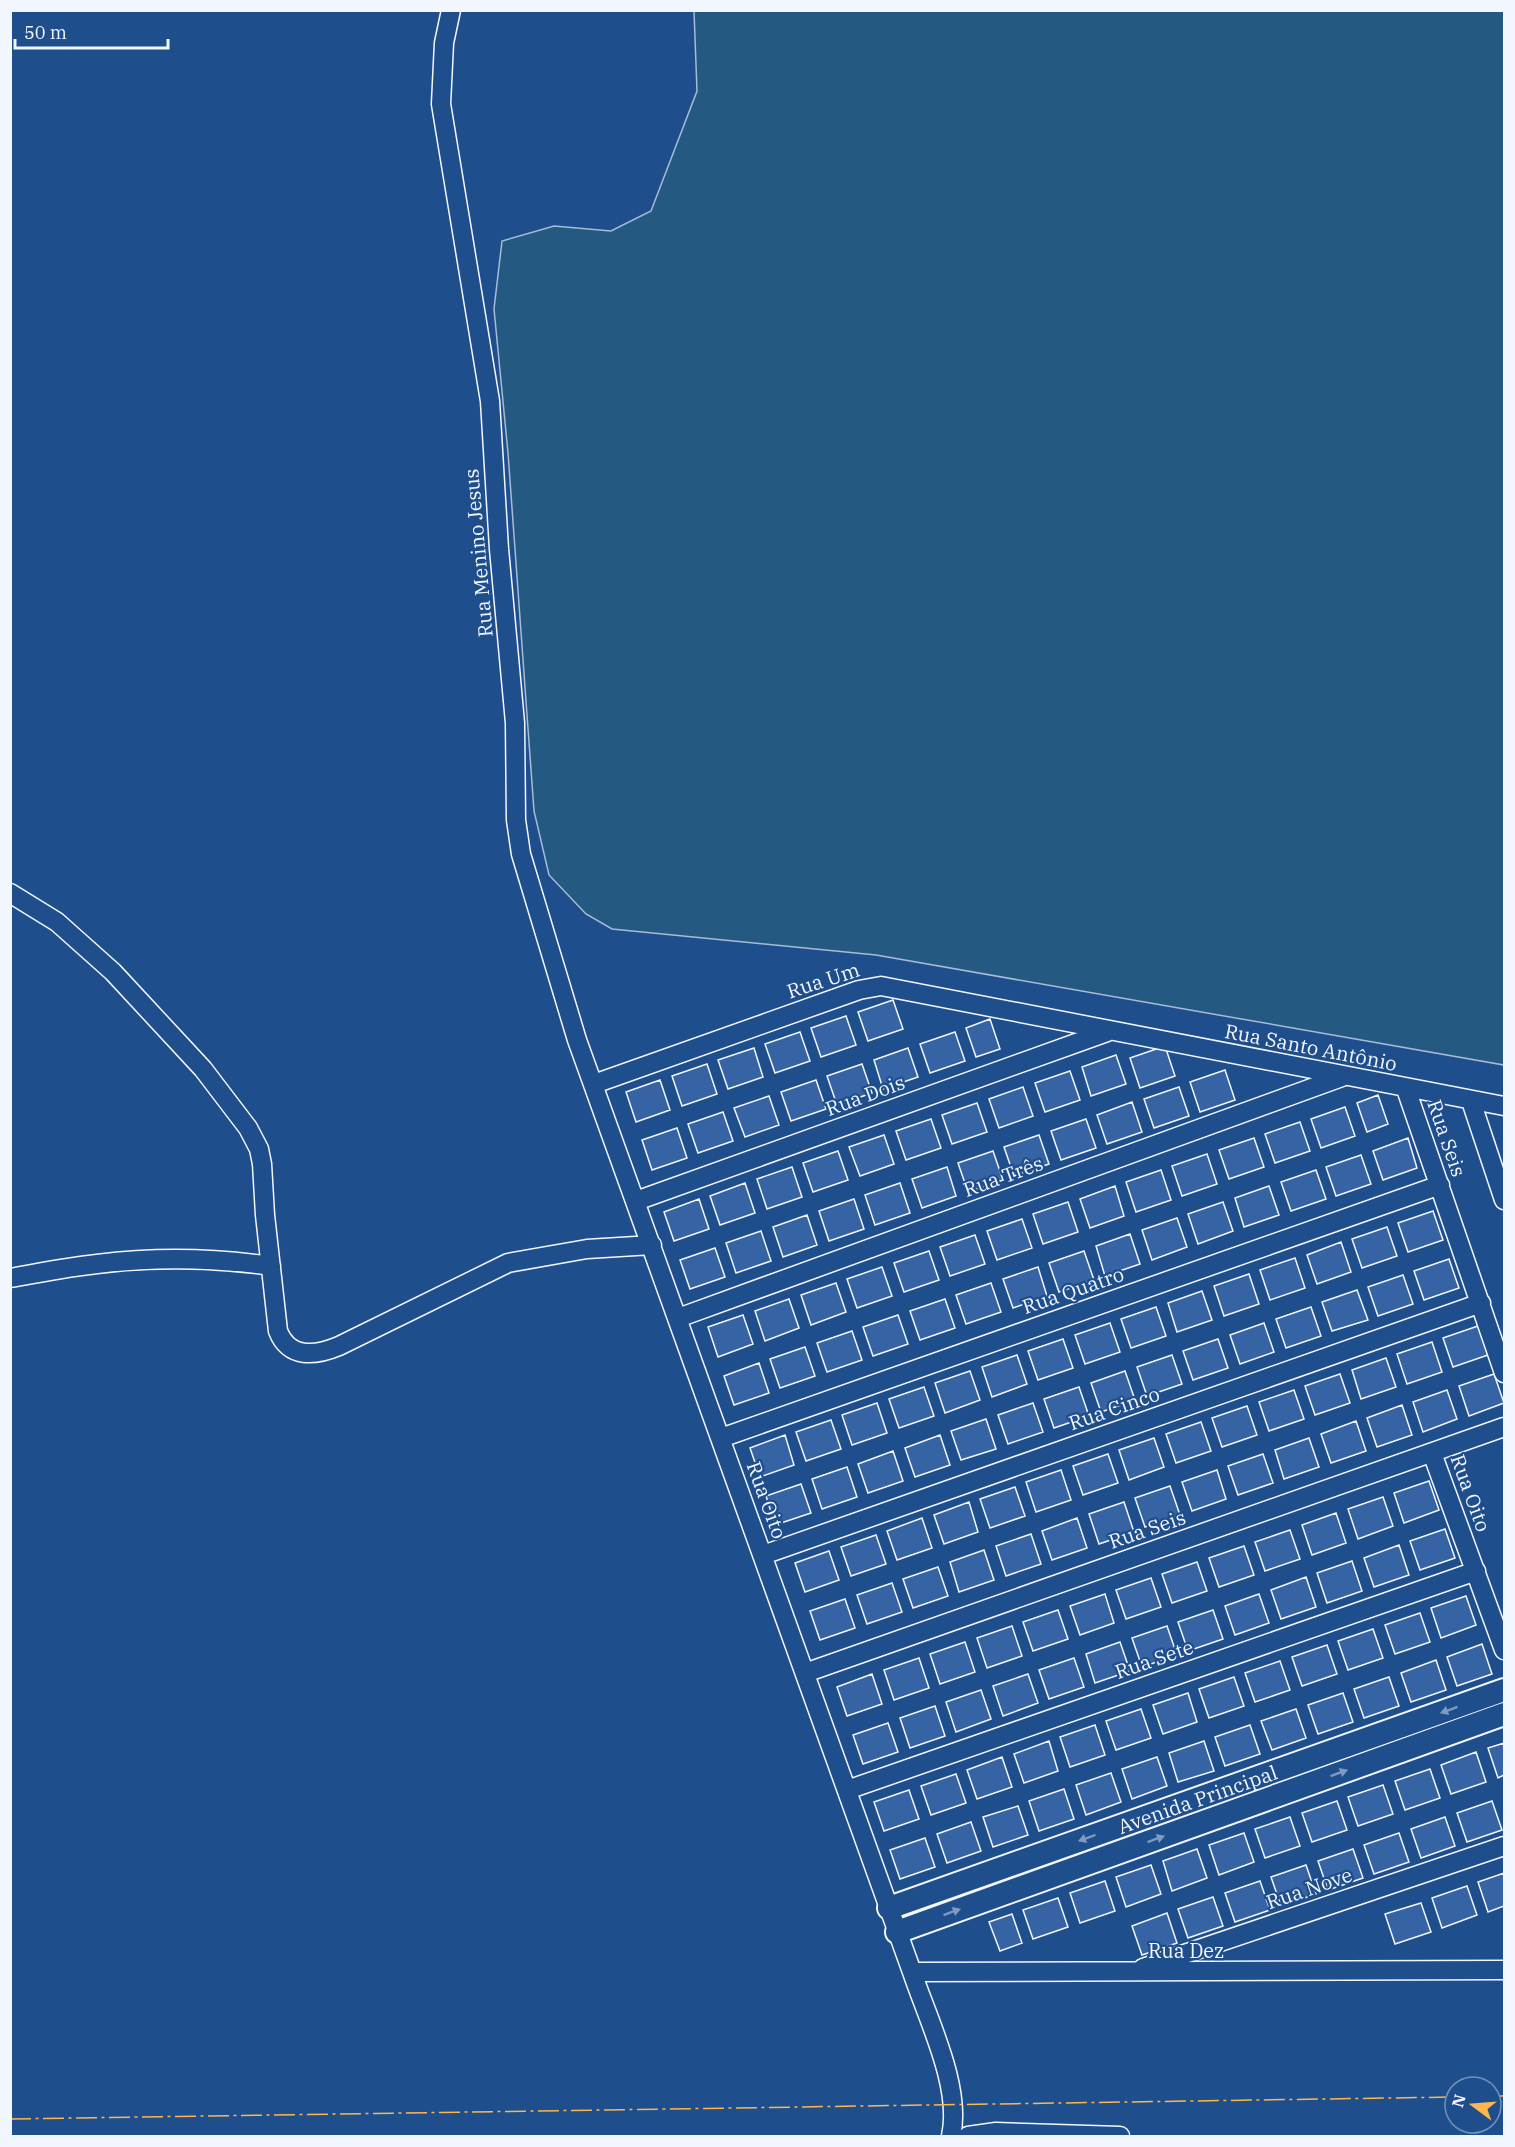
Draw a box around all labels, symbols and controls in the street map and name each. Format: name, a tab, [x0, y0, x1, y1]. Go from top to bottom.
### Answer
scale bar	[15, 12, 168, 50]
text: 50 m	[24, 21, 67, 44]
street label: Rua Menino Jesus	[457, 468, 499, 638]
street label: Rua Um	[783, 956, 863, 1004]
street label: Rua Santo Antônio	[1223, 1017, 1399, 1077]
street label: Rua Dois	[822, 1068, 908, 1122]
street label: Rua Seis	[1421, 1096, 1473, 1180]
street label: Rua Três	[959, 1149, 1047, 1203]
street label: Rua Quatro	[1019, 1260, 1127, 1320]
street label: Rua Cinco	[1065, 1380, 1163, 1436]
street label: Rua Oito	[1445, 1451, 1497, 1535]
street label: Rua Oito	[741, 1458, 793, 1542]
street label: Rua Seis	[1105, 1503, 1189, 1555]
street label: Rua Sete	[1111, 1633, 1197, 1685]
one-way arrow	[1440, 1705, 1458, 1715]
street label: Avenida Principal	[1114, 1758, 1281, 1839]
one-way arrow	[1330, 1768, 1348, 1778]
one-way arrow	[1147, 1833, 1165, 1843]
one-way arrow	[1078, 1834, 1096, 1844]
street label: Rua Nove	[1263, 1861, 1355, 1915]
one-way arrow	[943, 1906, 961, 1916]
street label: Rua Dez	[1148, 1937, 1224, 1964]
north arrow	[1443, 2075, 1503, 2135]
text: N	[1447, 2092, 1470, 2110]

